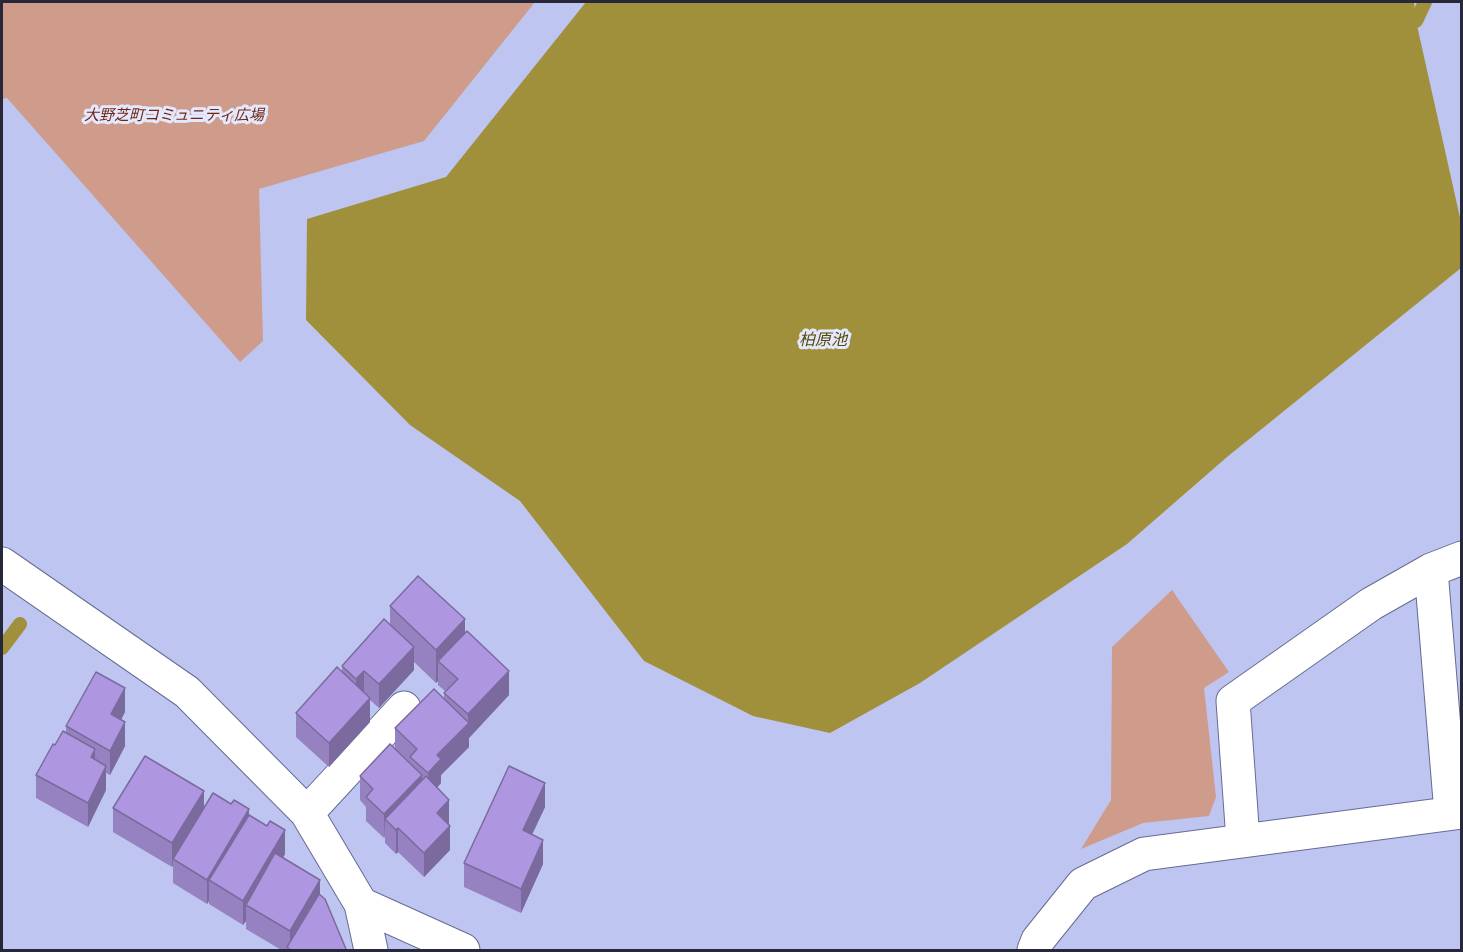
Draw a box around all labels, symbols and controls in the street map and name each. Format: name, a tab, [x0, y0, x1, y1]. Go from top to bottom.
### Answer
park label: 大野芝町コミュニティ広場	[84, 107, 264, 125]
water label: 柏原池	[799, 330, 847, 350]

